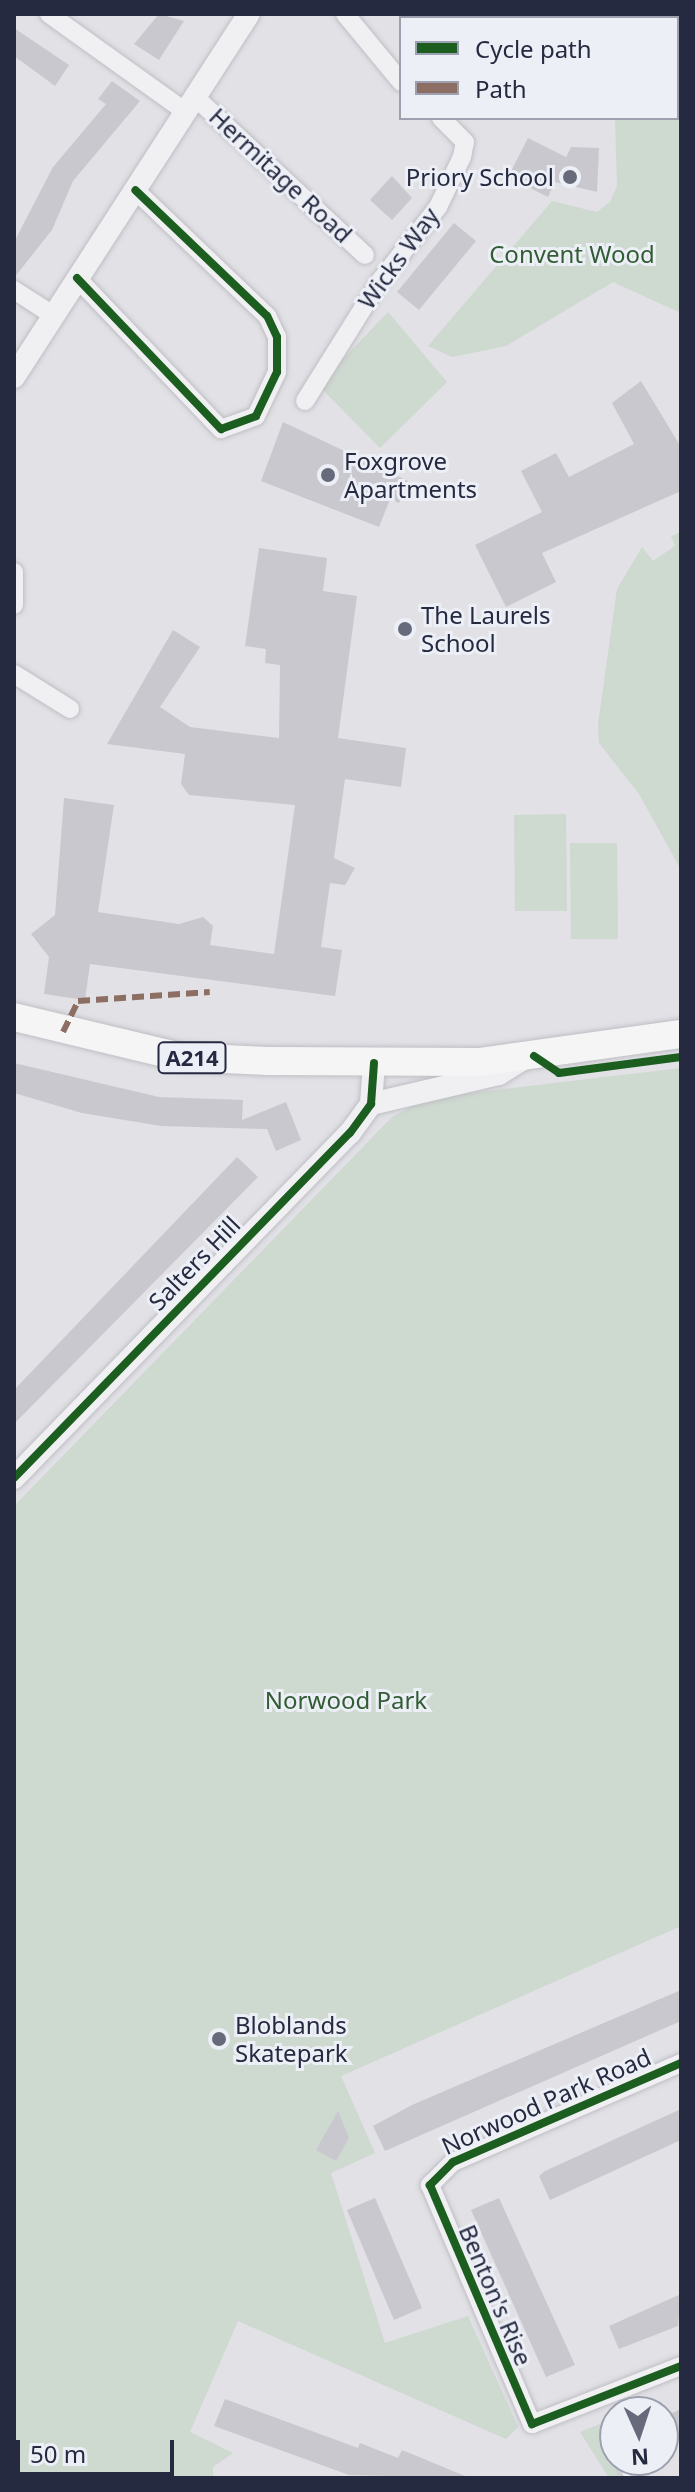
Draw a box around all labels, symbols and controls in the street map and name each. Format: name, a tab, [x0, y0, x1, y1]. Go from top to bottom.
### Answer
legend	[399, 16, 679, 120]
text: Cycle path	[475, 32, 592, 65]
text: Path	[475, 72, 526, 105]
street label: Hermitage Road	[204, 102, 358, 248]
place label: Priory School	[406, 163, 554, 191]
marker: Priory School	[561, 168, 579, 186]
street label: Wicks Way	[352, 202, 444, 314]
park label: Convent Wood	[489, 240, 655, 268]
place label: Foxgrove Apartments	[344, 447, 477, 503]
marker: Foxgrove Apartments	[319, 466, 337, 484]
place label: The Laurels School	[421, 601, 550, 657]
marker: The Laurels School	[396, 620, 414, 638]
road number: A214	[156, 1040, 228, 1076]
street label: Salters Hill	[142, 1210, 246, 1316]
park label: Norwood Park	[265, 1686, 427, 1714]
place label: Bloblands Skatepark	[235, 2011, 348, 2067]
marker: Bloblands Skatepark	[210, 2030, 228, 2048]
street label: Norwood Park Road	[437, 2042, 655, 2160]
street label: Benton's Rise	[453, 2220, 539, 2370]
north arrow	[599, 2396, 679, 2476]
scale bar	[20, 2424, 178, 2474]
text: 50 m	[30, 2437, 86, 2470]
text: N	[630, 2443, 650, 2473]

